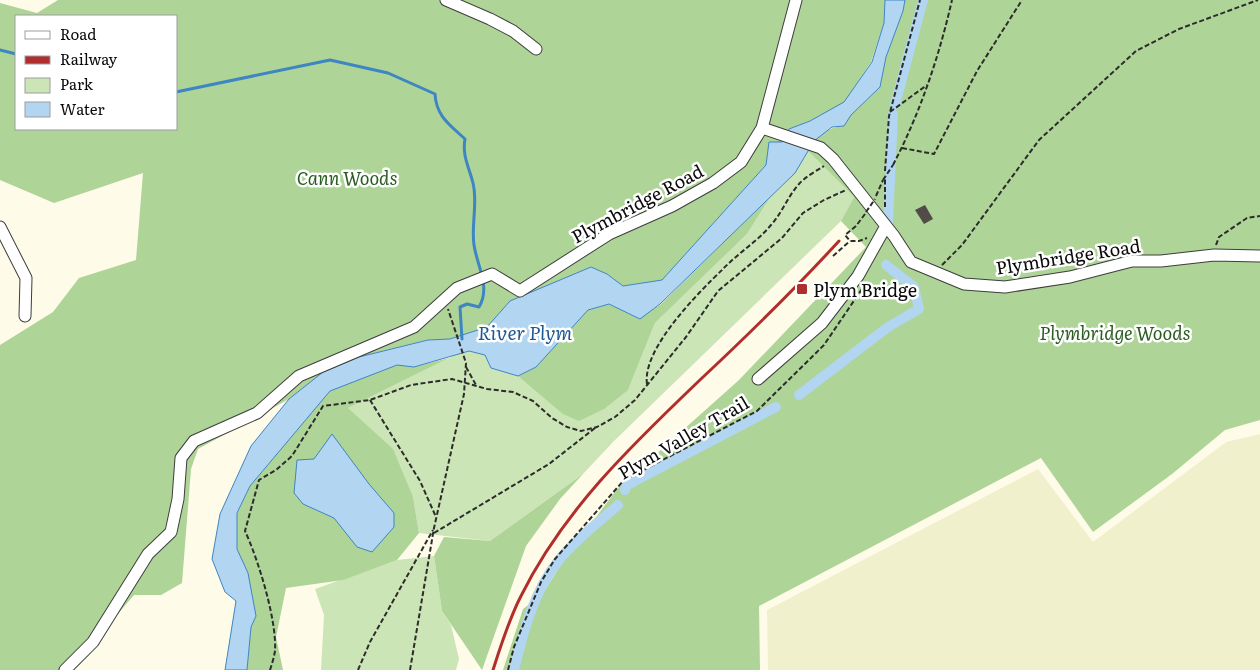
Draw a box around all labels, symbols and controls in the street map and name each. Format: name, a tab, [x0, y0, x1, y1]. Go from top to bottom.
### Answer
legend	[15, 15, 178, 130]
text: Road	[60, 22, 96, 45]
text: Railway	[60, 47, 118, 70]
text: Park	[60, 72, 94, 95]
text: Water	[60, 97, 105, 120]
street label: Plymbridge Road	[566, 157, 708, 249]
park label: Cann Woods	[297, 164, 397, 191]
street label: Plymbridge Road	[994, 231, 1142, 281]
place label: Plym Bridge	[813, 276, 917, 303]
marker: Plym Bridge	[795, 282, 809, 296]
water label: River Plym	[478, 318, 572, 346]
park label: Plymbridge Woods	[1040, 319, 1191, 346]
street label: Plym Valley Trail	[612, 388, 754, 486]

